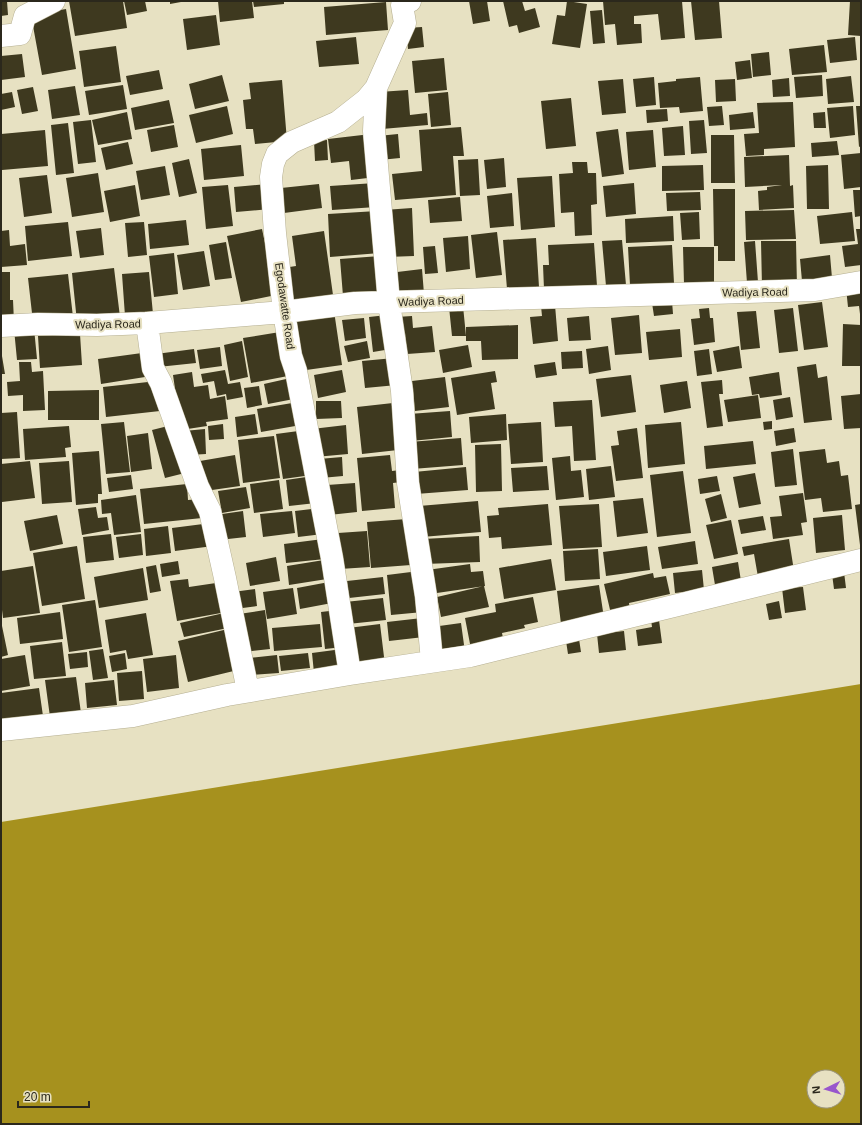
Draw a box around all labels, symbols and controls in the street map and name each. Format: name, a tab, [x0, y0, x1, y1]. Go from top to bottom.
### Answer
street label: Egodawatte Road	[273, 262, 297, 350]
street label: Wadiya Road	[722, 285, 788, 299]
street label: Wadiya Road	[398, 294, 464, 308]
street label: Wadiya Road	[75, 317, 141, 331]
north arrow	[806, 1069, 846, 1109]
scale bar	[18, 1083, 89, 1109]
text: N	[810, 1085, 822, 1094]
text: 20 m	[24, 1090, 51, 1104]

